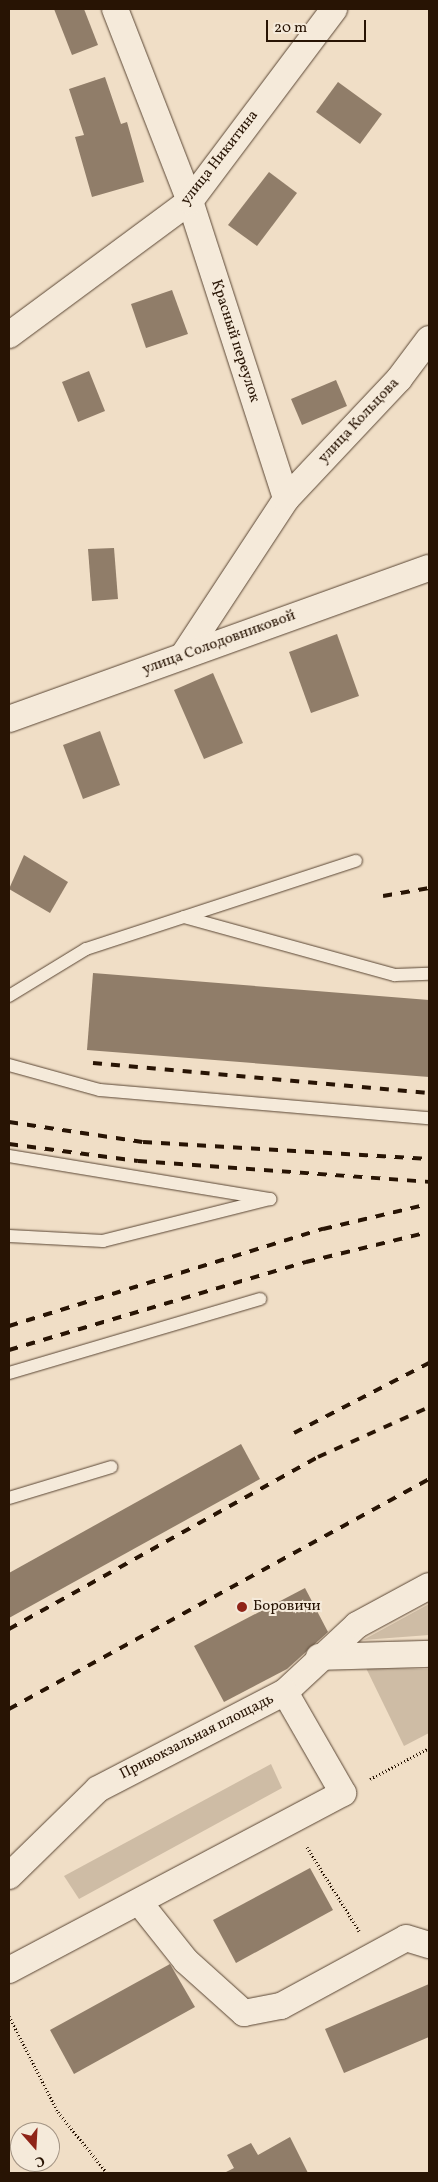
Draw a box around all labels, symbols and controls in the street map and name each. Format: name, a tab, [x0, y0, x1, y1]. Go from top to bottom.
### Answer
scale bar	[268, 10, 368, 42]
text: 20 m	[274, 18, 307, 39]
street label: улица Никитина	[177, 107, 263, 209]
street label: Красный переулок	[207, 277, 263, 405]
street label: улица Кольцова	[315, 375, 403, 467]
street label: улица Солодовниковой	[140, 607, 298, 679]
place label: Боровичи	[253, 1598, 321, 1616]
marker: Боровичи	[235, 1600, 249, 1614]
street label: Привокзальная площадь	[117, 1690, 277, 1784]
north arrow	[10, 2122, 60, 2172]
text: С	[32, 2150, 47, 2171]

